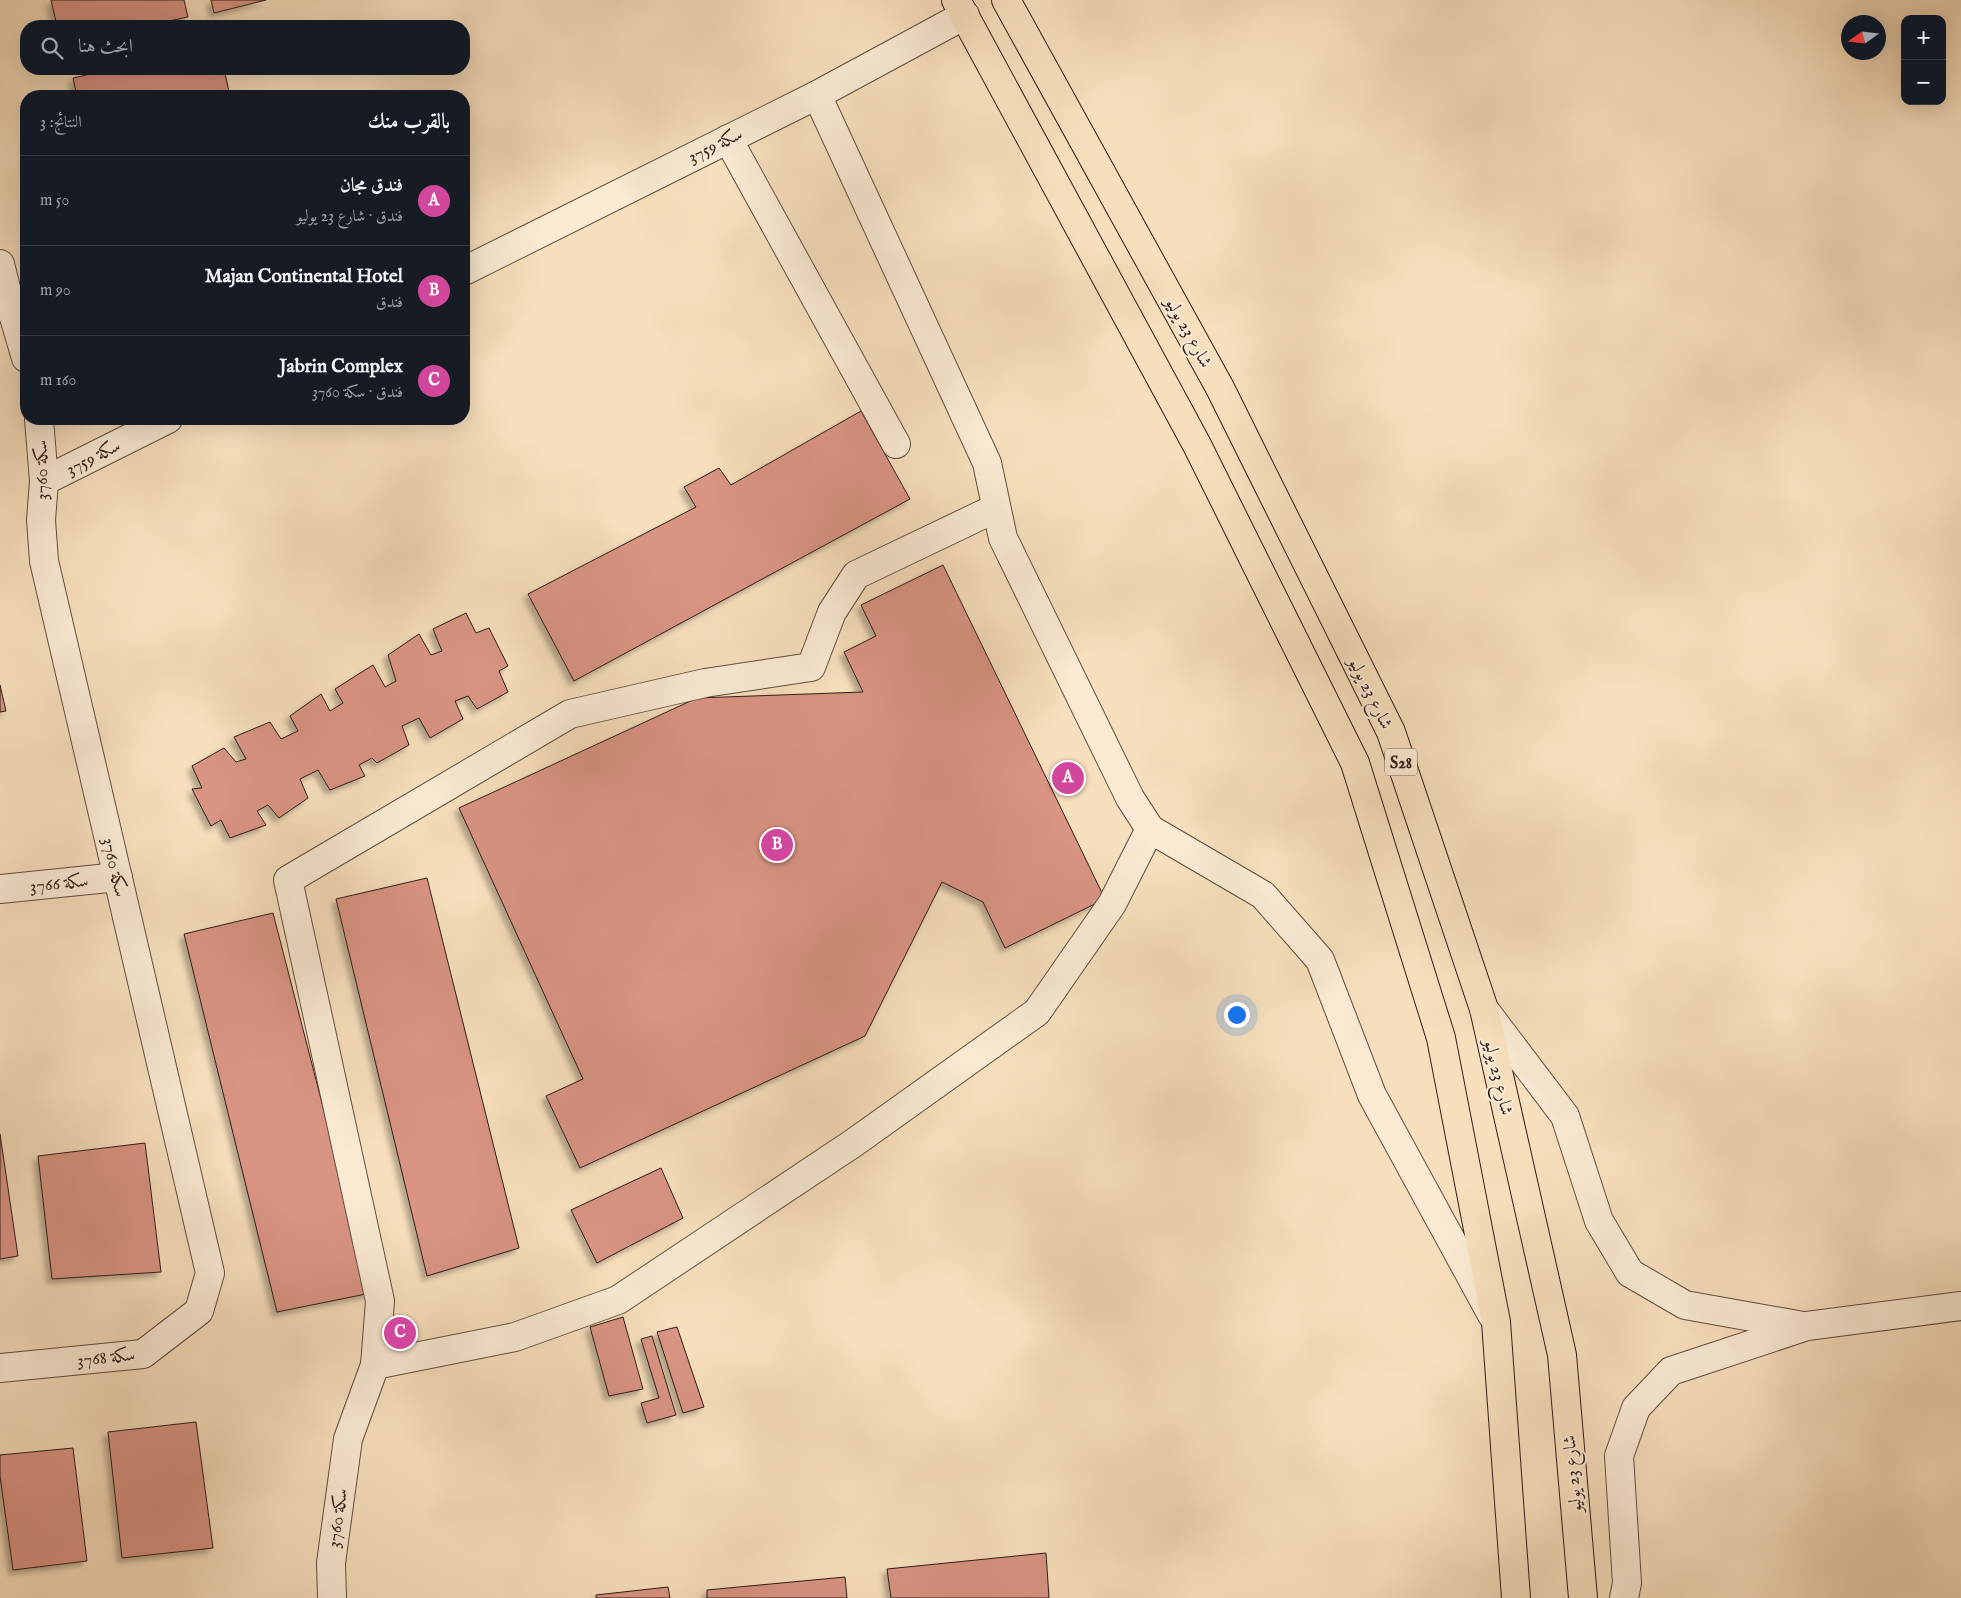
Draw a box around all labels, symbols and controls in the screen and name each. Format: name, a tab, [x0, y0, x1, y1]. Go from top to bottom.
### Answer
north arrow	[1841, 15, 1886, 60]
map controls	[1901, 15, 1946, 105]
button: +	[1901, 15, 1946, 60]
search box	[20, 20, 470, 75]
icon: search	[38, 34, 66, 62]
text: ابحث هنا	[78, 35, 133, 59]
button: −	[1901, 60, 1946, 105]
text: بالقرب منك	[368, 109, 450, 136]
text: النتائج: 3	[40, 113, 82, 133]
street label: سكة 3759	[685, 123, 747, 169]
text: فندق مجان	[340, 174, 403, 198]
text: 50 m	[40, 191, 69, 211]
text: A	[429, 191, 439, 211]
text: فندق · شارع 23 يوليو	[296, 207, 403, 227]
text: Majan Continental Hotel	[205, 265, 403, 289]
text: 90 m	[40, 281, 71, 301]
text: B	[429, 281, 439, 301]
street label: شارع 23 يوليو	[1156, 291, 1217, 373]
text: فندق	[376, 293, 403, 313]
text: Jabrin Complex	[279, 355, 403, 379]
text: 160 m	[40, 371, 76, 391]
text: C	[428, 371, 440, 391]
text: فندق · سكة 3760	[312, 383, 403, 403]
street label: سكة 3759	[63, 435, 125, 482]
street label: سكة 3760	[30, 440, 55, 500]
street label: شارع 23 يوليو	[1340, 652, 1397, 734]
road number: S28	[1385, 749, 1417, 776]
pin: A	[1052, 759, 1084, 797]
pin: B	[761, 826, 793, 864]
street label: سكة 3760	[96, 835, 132, 899]
street label: سكة 3766	[29, 870, 90, 899]
your location	[1224, 1002, 1250, 1028]
street label: شارع 23 يوليو	[1475, 1035, 1517, 1118]
pin: C	[384, 1314, 416, 1352]
street label: سكة 3768	[76, 1344, 136, 1373]
street label: شارع 23 يوليو	[1559, 1434, 1591, 1516]
street label: سكة 3760	[323, 1487, 354, 1550]

